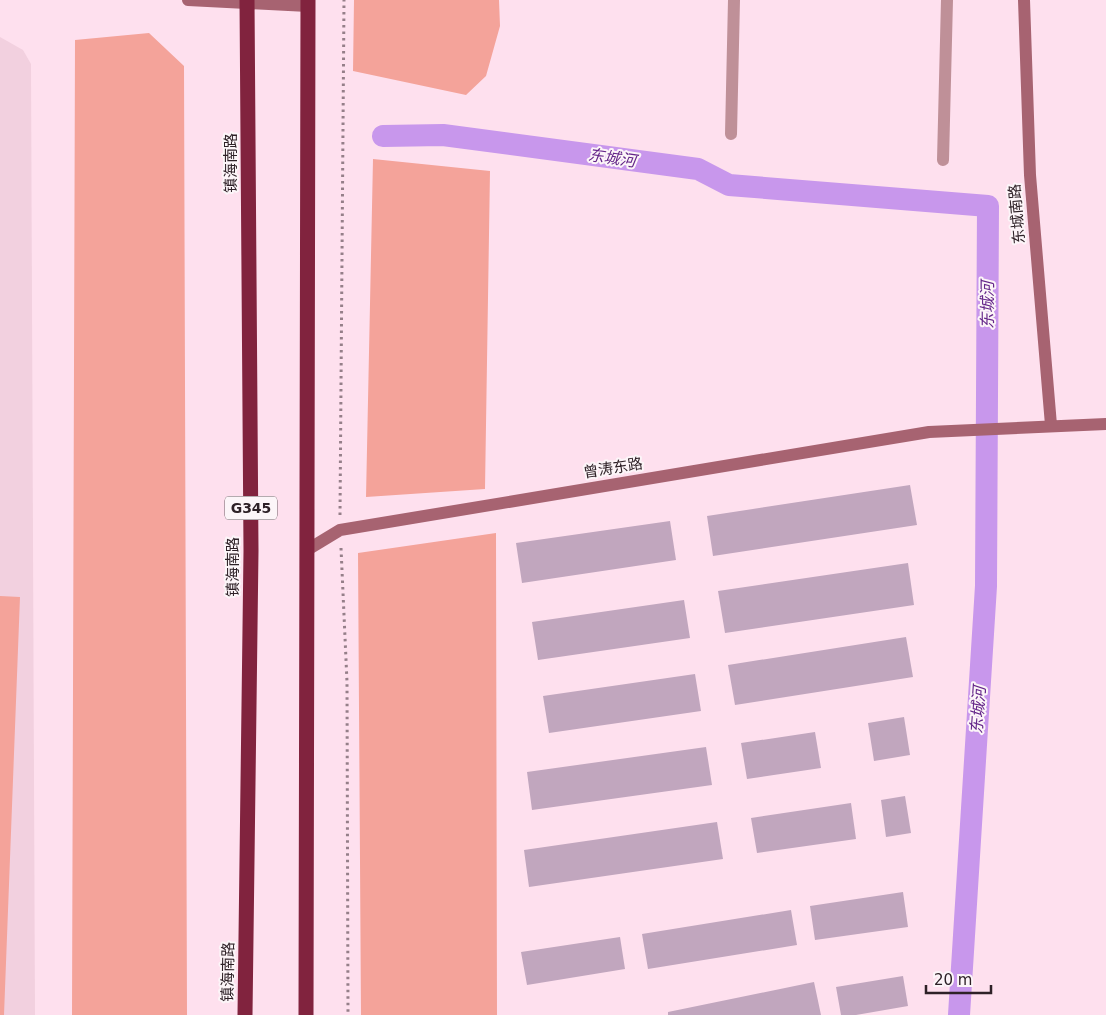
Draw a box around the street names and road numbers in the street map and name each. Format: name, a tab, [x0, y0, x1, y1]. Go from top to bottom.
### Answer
street label: 镇海南路	[222, 133, 240, 193]
street label: 东城南路	[1005, 183, 1029, 245]
street label: 曾涛东路	[582, 454, 644, 482]
road number: G345	[225, 496, 277, 520]
street label: 镇海南路	[224, 537, 242, 597]
street label: 镇海南路	[218, 942, 238, 1002]

